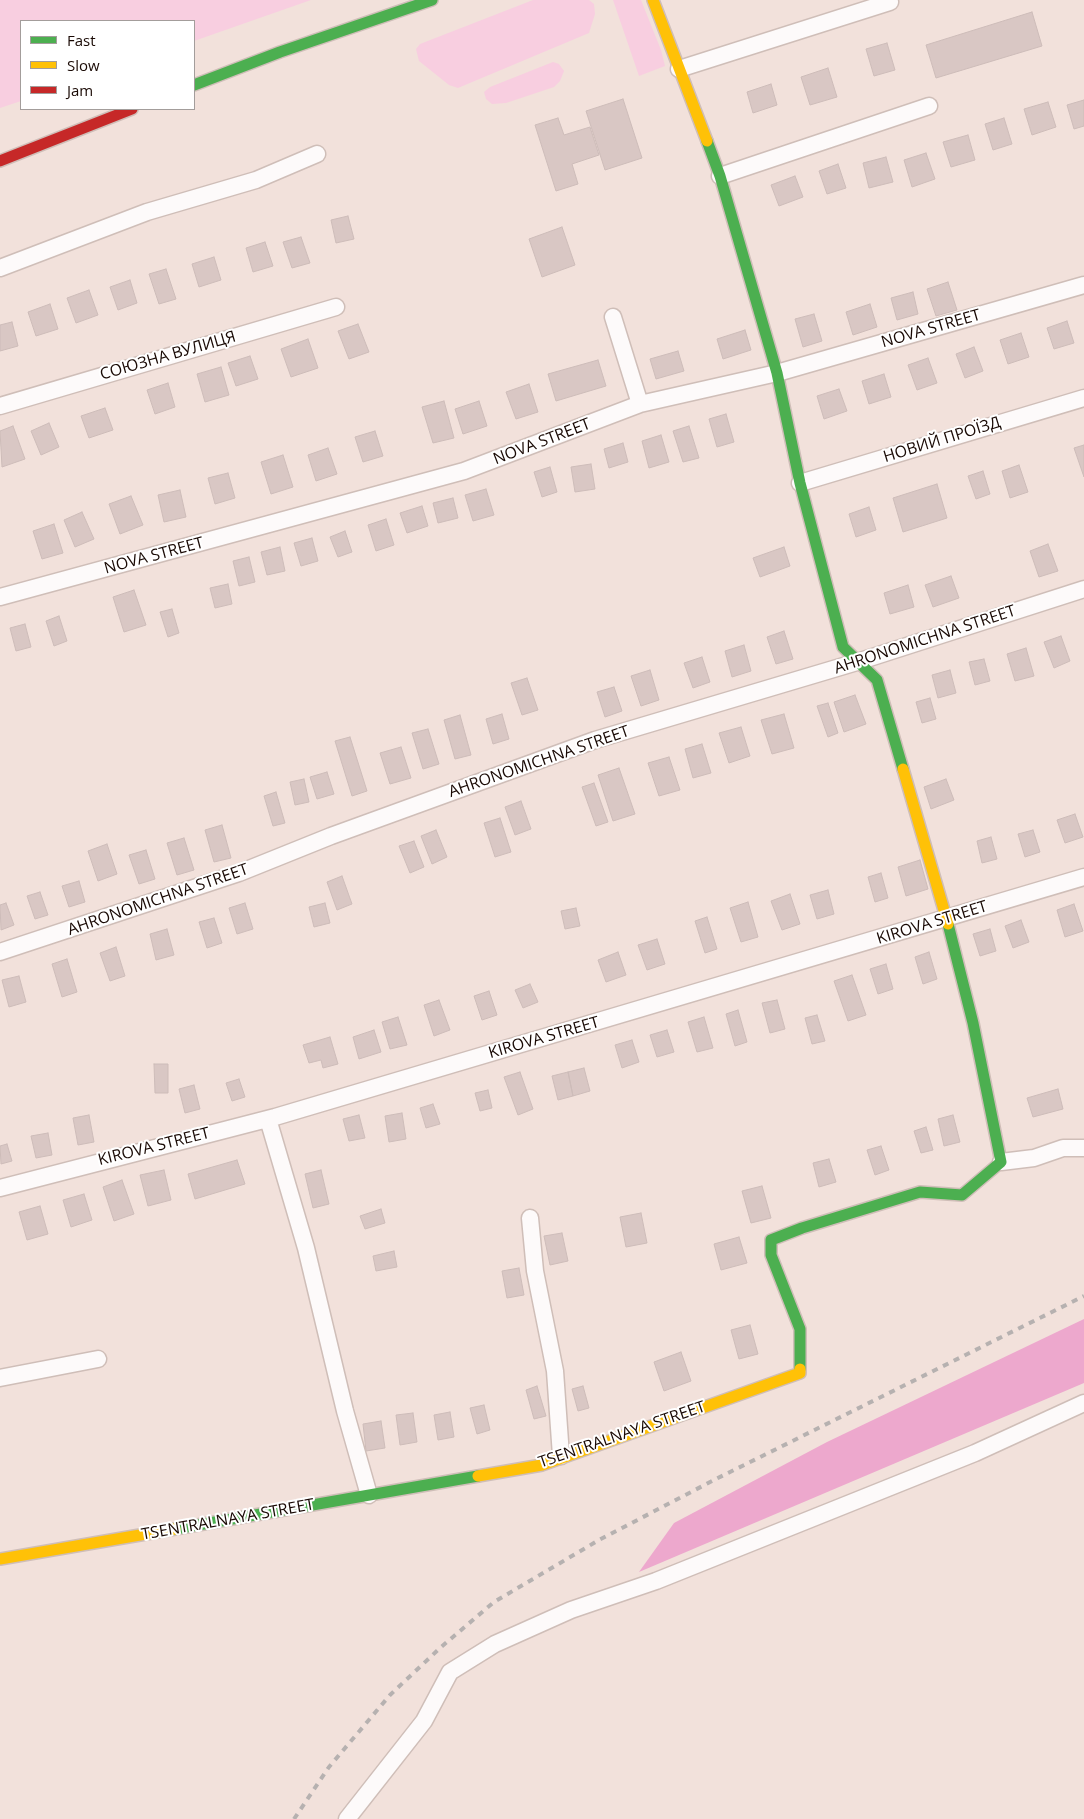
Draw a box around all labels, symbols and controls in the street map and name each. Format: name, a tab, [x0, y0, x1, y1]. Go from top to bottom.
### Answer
legend	[20, 20, 195, 110]
text: Fast	[67, 30, 96, 50]
text: Slow	[67, 55, 100, 75]
text: Jam	[67, 80, 93, 100]
street label: NOVA STREET	[879, 306, 983, 352]
street label: СОЮЗНА ВУЛИЦЯ	[98, 327, 238, 385]
street label: НОВИЙ ПРОЇЗД	[881, 413, 1003, 467]
street label: NOVA STREET	[491, 415, 593, 469]
street label: NOVA STREET	[102, 533, 206, 579]
street label: AHRONOMICHNA STREET	[832, 602, 1018, 678]
street label: AHRONOMICHNA STREET	[446, 722, 632, 802]
street label: AHRONOMICHNA STREET	[65, 860, 251, 940]
street label: KIROVA STREET	[874, 897, 990, 949]
street label: KIROVA STREET	[486, 1013, 602, 1063]
street label: KIROVA STREET	[96, 1124, 212, 1170]
street label: TSENTRALNAYA STREET	[536, 1397, 708, 1473]
street label: TSENTRALNAYA STREET	[140, 1495, 316, 1545]

